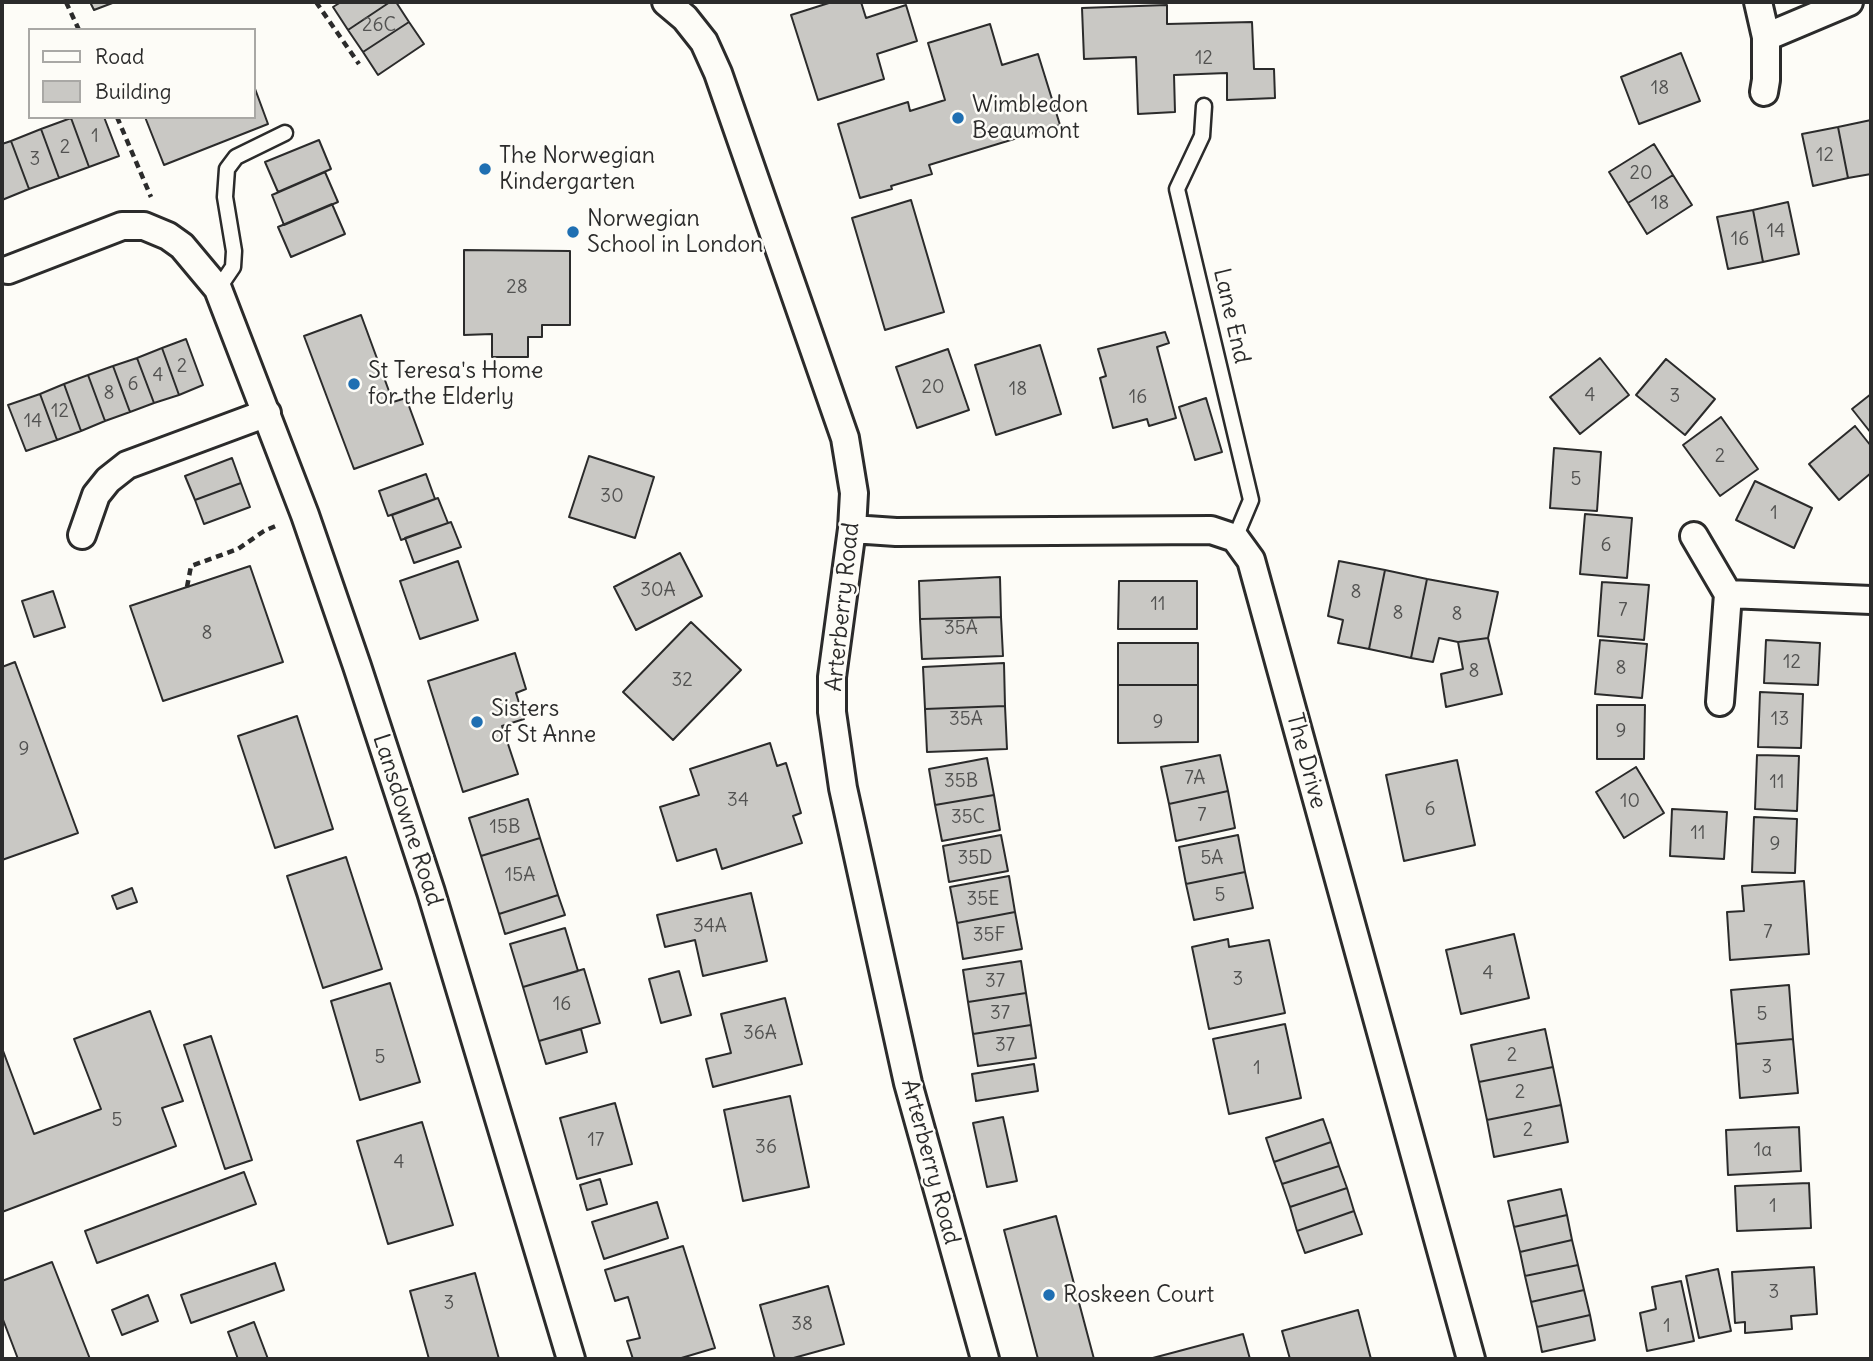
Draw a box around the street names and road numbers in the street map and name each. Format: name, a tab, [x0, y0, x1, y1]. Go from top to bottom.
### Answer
street label: Lane End	[1207, 266, 1255, 366]
street label: Arterberry Road	[820, 521, 866, 693]
street label: The Drive	[1280, 710, 1332, 812]
street label: Lansdowne Road	[366, 731, 448, 909]
street label: Arterberry Road	[895, 1076, 965, 1248]

